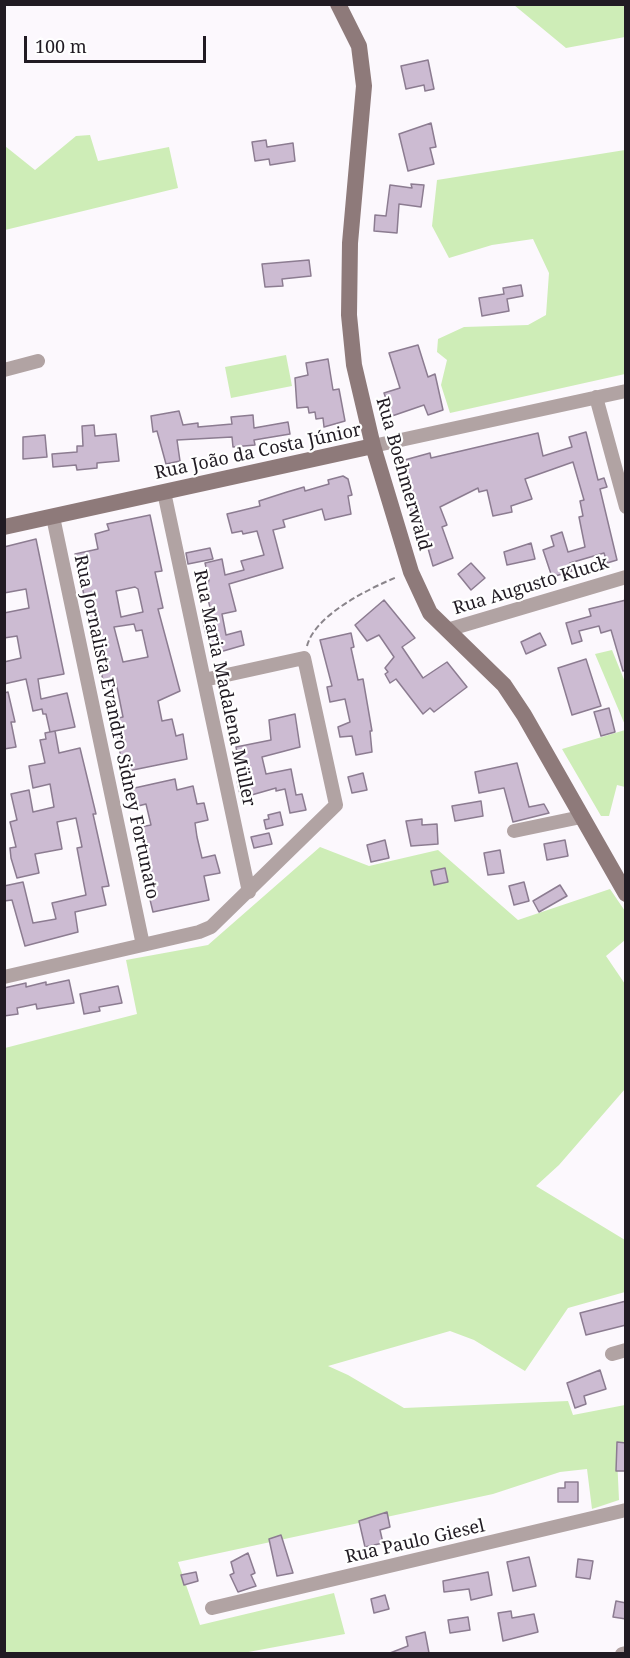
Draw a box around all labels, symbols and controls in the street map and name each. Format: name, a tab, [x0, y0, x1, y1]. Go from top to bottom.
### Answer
scale bar	[27, 24, 208, 62]
text: 100 m	[35, 34, 87, 58]
street label: Rua Boehmerwald	[371, 395, 435, 553]
street label: Rua João da Costa Júnior	[153, 420, 363, 484]
street label: Rua Augusto Kluck	[451, 552, 611, 620]
street label: Rua Jornalista Evandro Sidney Fortunato	[69, 553, 163, 901]
street label: Rua Maria Madalena Müller	[188, 568, 260, 808]
street label: Rua Paulo Giesel	[343, 1515, 487, 1569]

